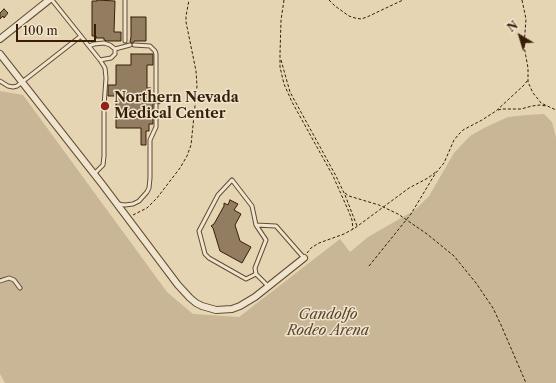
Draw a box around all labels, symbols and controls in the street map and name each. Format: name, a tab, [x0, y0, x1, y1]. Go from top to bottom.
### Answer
scale bar	[18, 16, 98, 42]
north arrow	[500, 16, 540, 56]
text: N	[505, 18, 521, 35]
text: 100 m	[23, 23, 58, 38]
place label: Northern Nevada Medical Center	[114, 90, 239, 122]
marker: Northern Nevada Medical Center	[99, 100, 111, 112]
park label: Gandolfo Rodeo Arena	[287, 307, 369, 340]

